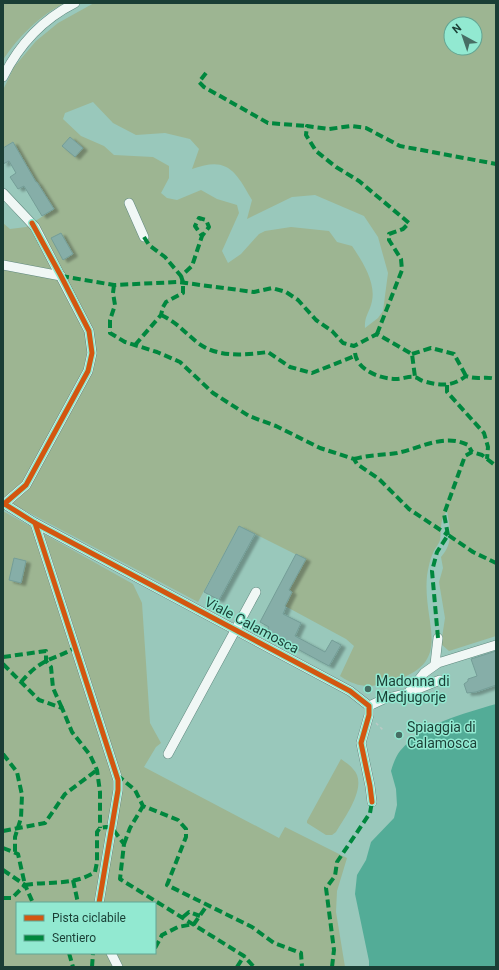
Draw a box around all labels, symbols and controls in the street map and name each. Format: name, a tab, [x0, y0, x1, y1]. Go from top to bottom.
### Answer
north arrow	[443, 16, 483, 56]
text: N	[450, 21, 464, 36]
street label: Viale Calamosca	[202, 593, 302, 657]
place label: Madonna di Medjugorje	[376, 673, 450, 705]
marker: Madonna di Medjugorje	[363, 684, 373, 694]
place label: Spiaggia di Calamosca	[407, 719, 477, 751]
marker: Spiaggia di Calamosca	[394, 730, 404, 740]
legend	[16, 902, 156, 954]
text: Pista ciclabile	[52, 911, 126, 925]
text: Sentiero	[52, 931, 96, 945]

